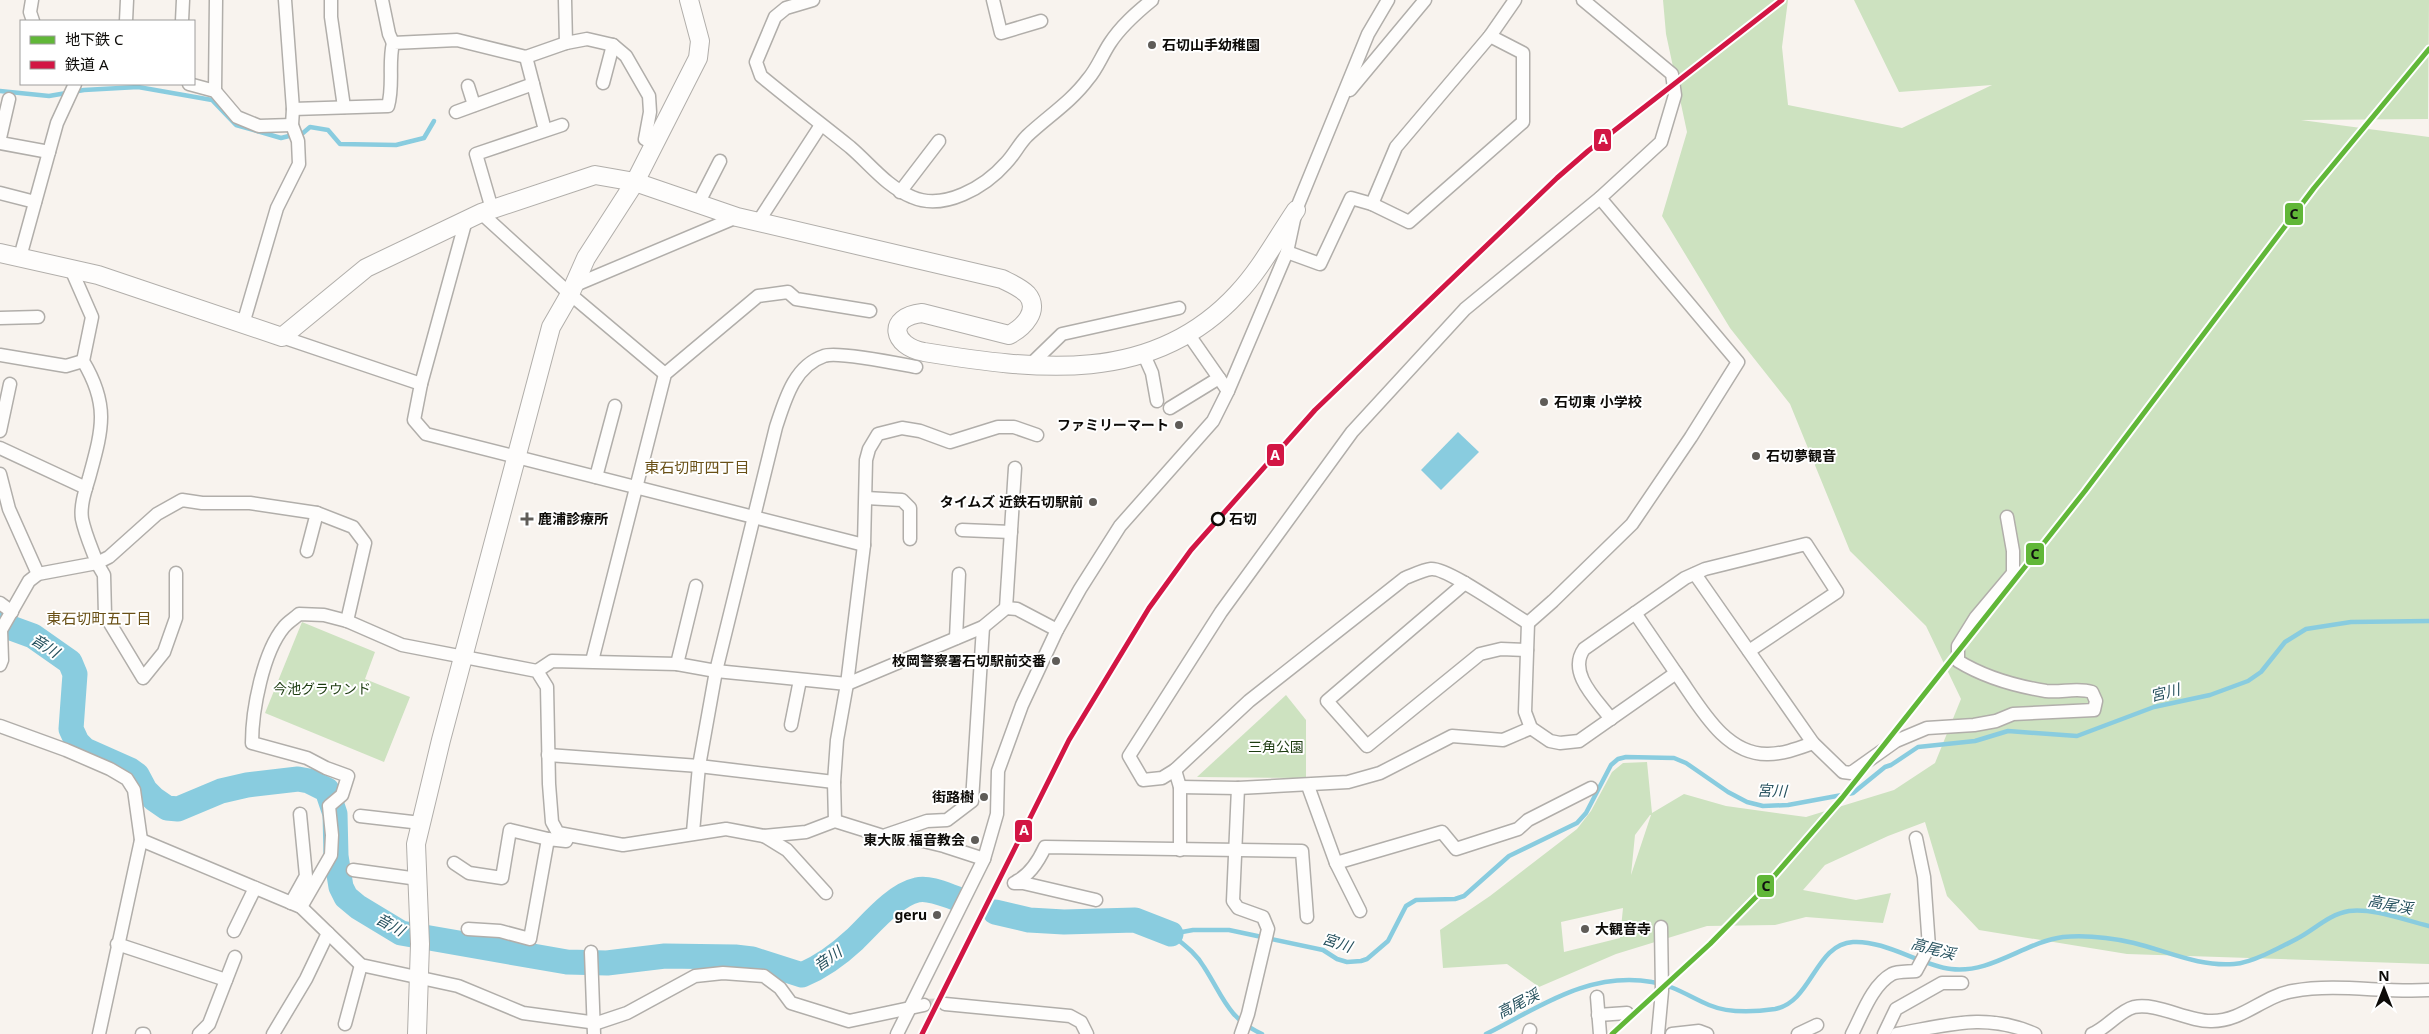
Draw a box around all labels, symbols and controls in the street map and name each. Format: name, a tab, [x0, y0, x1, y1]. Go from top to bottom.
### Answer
legend	[20, 20, 195, 85]
text: 地下鉄 C	[65, 29, 124, 49]
place label: 石切山手幼稚園	[1162, 35, 1260, 54]
marker: 石切山手幼稚園	[1146, 39, 1158, 51]
text: 鉄道 A	[65, 54, 109, 74]
line badge: A	[1593, 128, 1612, 152]
text: A	[1598, 129, 1608, 148]
line badge: C	[2284, 202, 2304, 226]
text: C	[2290, 204, 2299, 223]
place label: 石切東 小学校	[1554, 392, 1642, 411]
marker: 石切東 小学校	[1538, 396, 1550, 408]
place label: ファミリーマート	[1057, 415, 1169, 434]
marker: ファミリーマート	[1173, 419, 1185, 431]
line badge: A	[1266, 443, 1285, 467]
text: A	[1270, 445, 1280, 464]
place label: 石切夢観音	[1766, 446, 1836, 465]
marker: 石切夢観音	[1750, 450, 1762, 462]
district label: 東石切町四丁目	[644, 457, 750, 477]
place label: タイムズ 近鉄石切駅前	[940, 492, 1083, 511]
marker: タイムズ 近鉄石切駅前	[1087, 496, 1099, 508]
place label: 鹿浦診療所	[538, 509, 608, 528]
place label: 石切	[1229, 509, 1257, 528]
marker: 鹿浦診療所	[520, 512, 534, 526]
marker: 石切	[1211, 512, 1225, 526]
line badge: C	[2025, 542, 2045, 566]
text: C	[2031, 544, 2040, 563]
district label: 東石切町五丁目	[46, 608, 152, 628]
water label: 音川	[28, 629, 65, 663]
place label: 枚岡警察署石切駅前交番	[892, 651, 1046, 670]
marker: 枚岡警察署石切駅前交番	[1050, 655, 1062, 667]
water label: 宮川	[2148, 678, 2184, 705]
park label: 今池グラウンド	[273, 679, 371, 698]
park label: 三角公園	[1248, 737, 1304, 756]
water label: 宮川	[1757, 779, 1789, 801]
place label: 街路樹	[932, 787, 974, 806]
marker: 街路樹	[978, 791, 990, 803]
line badge: A	[1014, 819, 1033, 843]
text: A	[1019, 820, 1029, 839]
place label: 東大阪 福音教会	[863, 830, 965, 849]
marker: 東大阪 福音教会	[969, 834, 981, 846]
line badge: C	[1756, 874, 1775, 898]
text: C	[1762, 876, 1771, 895]
water label: 高尾渓	[2366, 890, 2416, 919]
place label: geru	[894, 905, 927, 924]
water label: 音川	[373, 908, 410, 941]
marker: geru	[931, 909, 943, 921]
place label: 大観音寺	[1595, 919, 1651, 938]
marker: 大観音寺	[1579, 923, 1591, 935]
water label: 宮川	[1320, 928, 1357, 957]
water label: 高尾渓	[1909, 933, 1960, 964]
water label: 音川	[809, 940, 847, 975]
north arrow	[2359, 964, 2409, 1014]
text: N	[2378, 966, 2390, 985]
water label: 高尾渓	[1493, 983, 1544, 1022]

